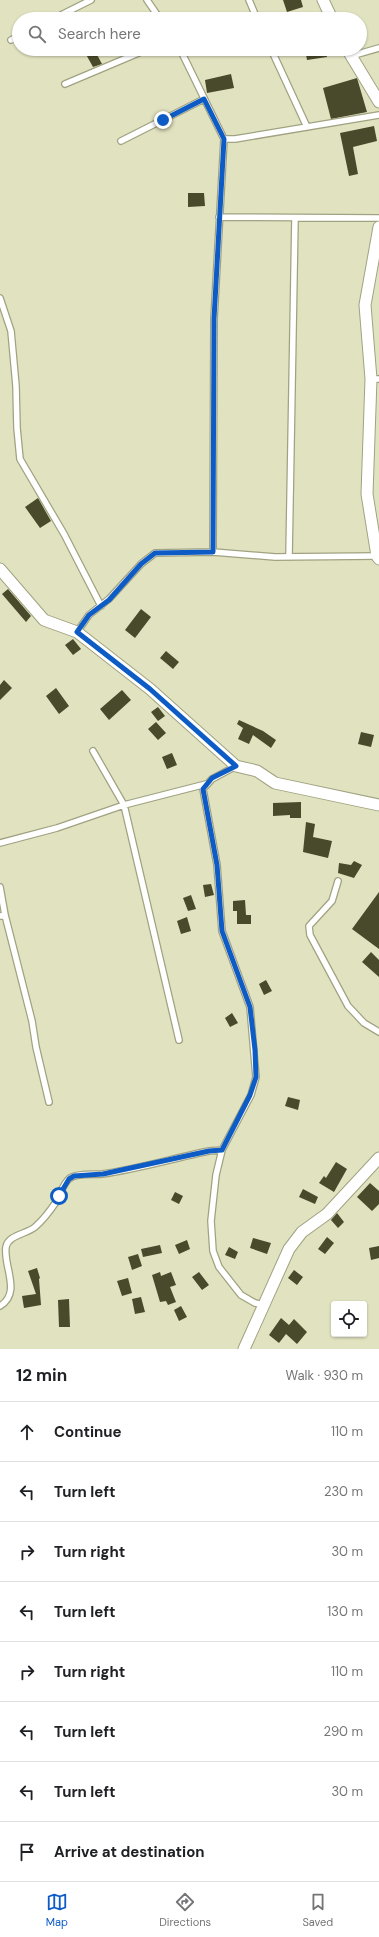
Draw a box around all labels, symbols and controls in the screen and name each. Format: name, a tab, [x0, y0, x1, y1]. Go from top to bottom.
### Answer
search box	[12, 12, 367, 56]
icon: search	[26, 23, 48, 45]
text: Search here	[58, 24, 141, 44]
route end	[154, 111, 172, 129]
route start	[50, 1187, 68, 1205]
map controls	[331, 1301, 367, 1337]
button: locate	[331, 1301, 367, 1337]
text: 12 min	[16, 1364, 67, 1386]
text: Walk · 930 m	[285, 1367, 363, 1384]
icon: ahead	[16, 1421, 38, 1443]
text: Continue	[54, 1422, 122, 1442]
text: 110 m	[331, 1423, 363, 1440]
icon: left	[16, 1481, 38, 1503]
text: Turn left	[54, 1482, 115, 1502]
text: 230 m	[324, 1483, 363, 1500]
icon: right	[16, 1541, 38, 1563]
text: Turn right	[54, 1542, 125, 1562]
text: 30 m	[331, 1543, 363, 1560]
icon: left	[16, 1601, 38, 1623]
text: Turn left	[54, 1602, 115, 1622]
text: 130 m	[327, 1603, 363, 1620]
icon: right	[16, 1661, 38, 1683]
text: Turn right	[54, 1662, 125, 1682]
text: 110 m	[331, 1663, 363, 1680]
icon: left	[16, 1721, 38, 1743]
text: Turn left	[54, 1722, 115, 1742]
text: 290 m	[324, 1723, 363, 1740]
icon: left	[16, 1781, 38, 1803]
text: Turn left	[54, 1782, 115, 1802]
text: 30 m	[331, 1783, 363, 1800]
icon: arrive	[16, 1841, 38, 1863]
text: Arrive at destination	[54, 1842, 205, 1862]
tab: Map	[46, 1891, 68, 1929]
tab: Directions	[159, 1891, 211, 1929]
tab: Saved	[302, 1891, 333, 1929]

